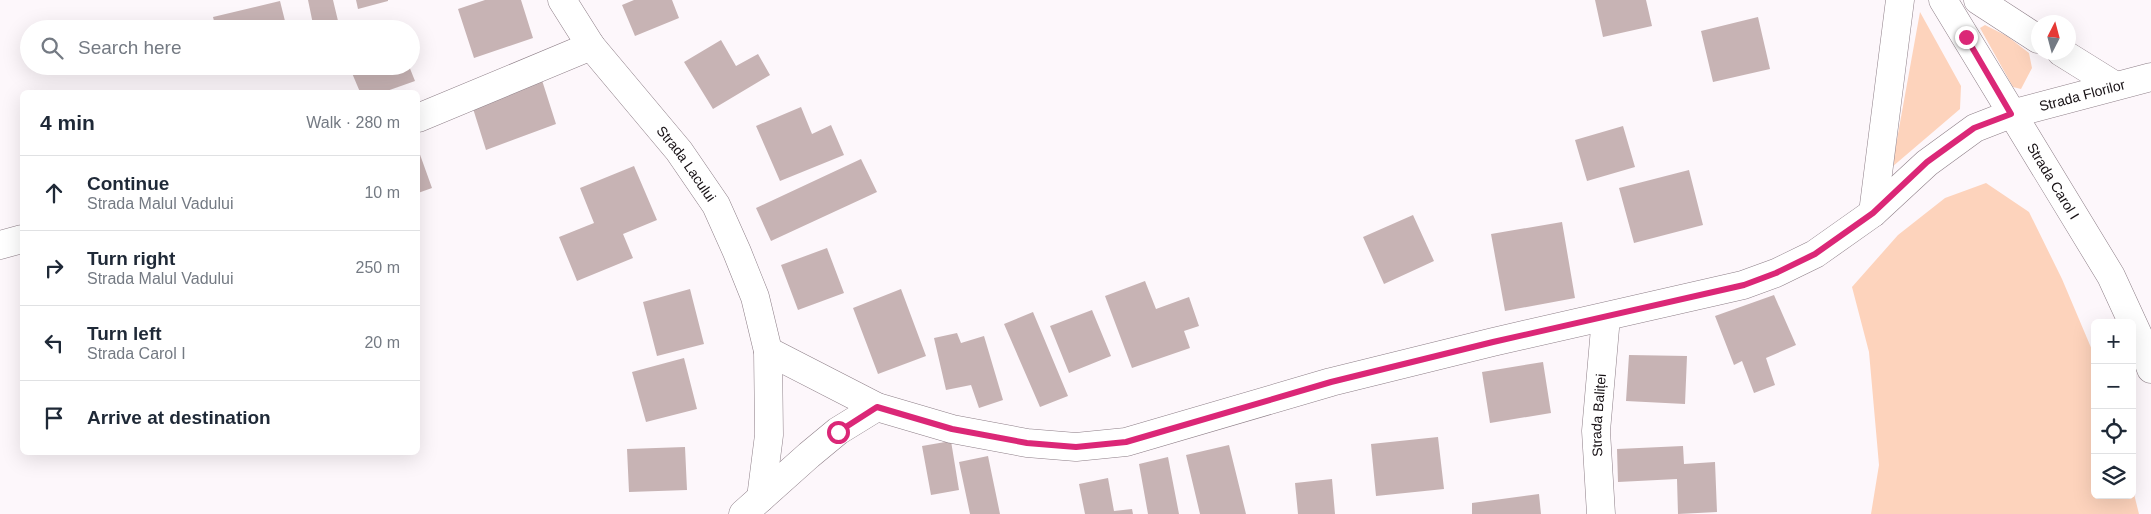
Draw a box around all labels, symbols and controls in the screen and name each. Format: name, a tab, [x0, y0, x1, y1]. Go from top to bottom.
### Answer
north arrow	[2031, 15, 2076, 60]
search box	[20, 20, 420, 75]
route end	[1955, 26, 1978, 49]
icon: search	[38, 34, 66, 62]
text: Search here	[78, 37, 182, 58]
street label: Strada Florilor	[2038, 76, 2127, 114]
text: 4 min	[40, 111, 95, 134]
text: Walk · 280 m	[306, 114, 400, 131]
street label: Strada Lacului	[653, 123, 719, 205]
street label: Strada Carol I	[2024, 140, 2083, 222]
text: Continue	[87, 173, 169, 194]
icon: ahead	[40, 179, 68, 207]
text: 10 m	[364, 184, 400, 201]
text: Strada Malul Vadului	[87, 195, 233, 212]
text: Turn right	[87, 248, 175, 269]
icon: right	[40, 254, 68, 282]
text: 250 m	[356, 259, 400, 276]
text: Strada Malul Vadului	[87, 270, 233, 287]
map controls	[2091, 319, 2136, 499]
button: +	[2091, 319, 2136, 364]
text: Turn left	[87, 323, 162, 344]
icon: left	[40, 329, 68, 357]
text: 20 m	[364, 334, 400, 351]
text: Strada Carol I	[87, 345, 186, 362]
button: −	[2091, 364, 2136, 409]
street label: Strada Baliței	[1588, 373, 1609, 457]
icon: arrive	[40, 404, 68, 432]
text: Arrive at destination	[87, 407, 271, 428]
button: locate	[2091, 409, 2136, 454]
route start	[827, 421, 850, 444]
button: layers	[2091, 454, 2136, 499]

